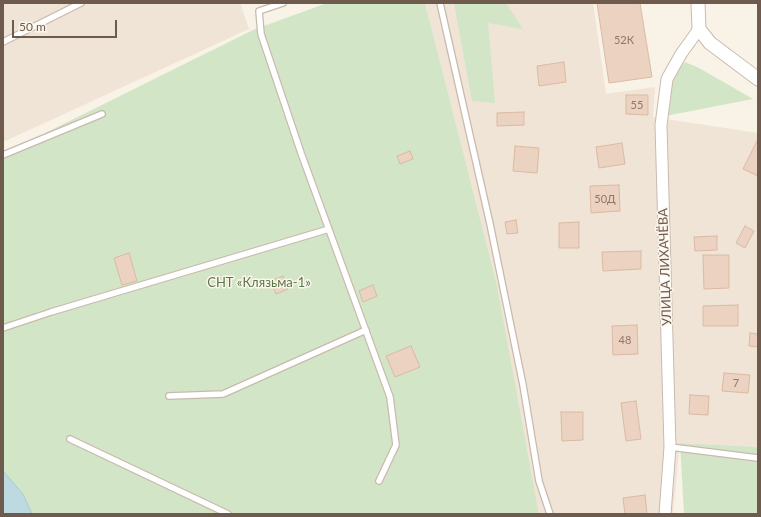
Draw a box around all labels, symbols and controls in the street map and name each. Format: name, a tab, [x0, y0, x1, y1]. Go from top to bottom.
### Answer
scale bar	[14, 12, 119, 38]
text: 50 m	[19, 19, 46, 34]
house number: 52К	[614, 33, 634, 47]
house number: 55	[631, 98, 643, 112]
house number: 50Д	[594, 192, 616, 206]
street label: УЛИЦА ЛИХАЧЁВА	[655, 208, 675, 326]
park label: СНТ «Клязьма-1»	[207, 275, 311, 291]
house number: 48	[619, 333, 631, 347]
house number: 7	[733, 376, 739, 390]

